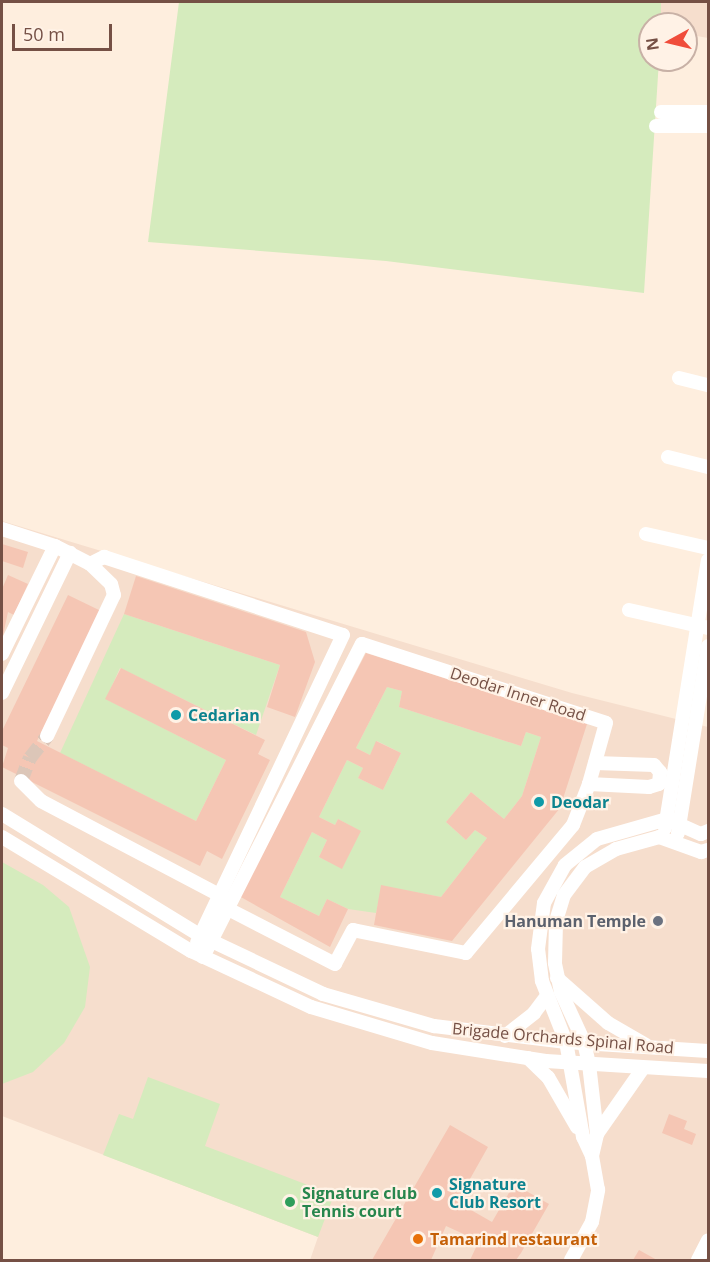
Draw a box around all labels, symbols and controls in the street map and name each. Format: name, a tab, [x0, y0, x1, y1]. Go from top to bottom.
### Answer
scale bar	[15, 12, 116, 50]
north arrow	[638, 12, 698, 72]
text: 50 m	[23, 22, 65, 46]
text: N	[640, 36, 664, 52]
street label: Deodar Inner Road	[448, 663, 588, 725]
place label: Cedarian	[188, 705, 260, 725]
marker: Cedarian	[169, 708, 183, 722]
place label: Deodar	[551, 792, 609, 812]
marker: Deodar	[532, 795, 546, 809]
place label: Hanuman Temple	[504, 911, 646, 931]
marker: Hanuman Temple	[651, 914, 665, 928]
street label: Brigade Orchards Spinal Road	[451, 1019, 675, 1057]
place label: Signature Club Resort	[449, 1174, 541, 1212]
place label: Signature club Tennis court	[302, 1183, 417, 1221]
marker: Signature Club Resort	[430, 1186, 444, 1200]
marker: Signature club Tennis court	[283, 1195, 297, 1209]
place label: Tamarind restaurant	[430, 1229, 597, 1249]
marker: Tamarind restaurant	[411, 1232, 425, 1246]

